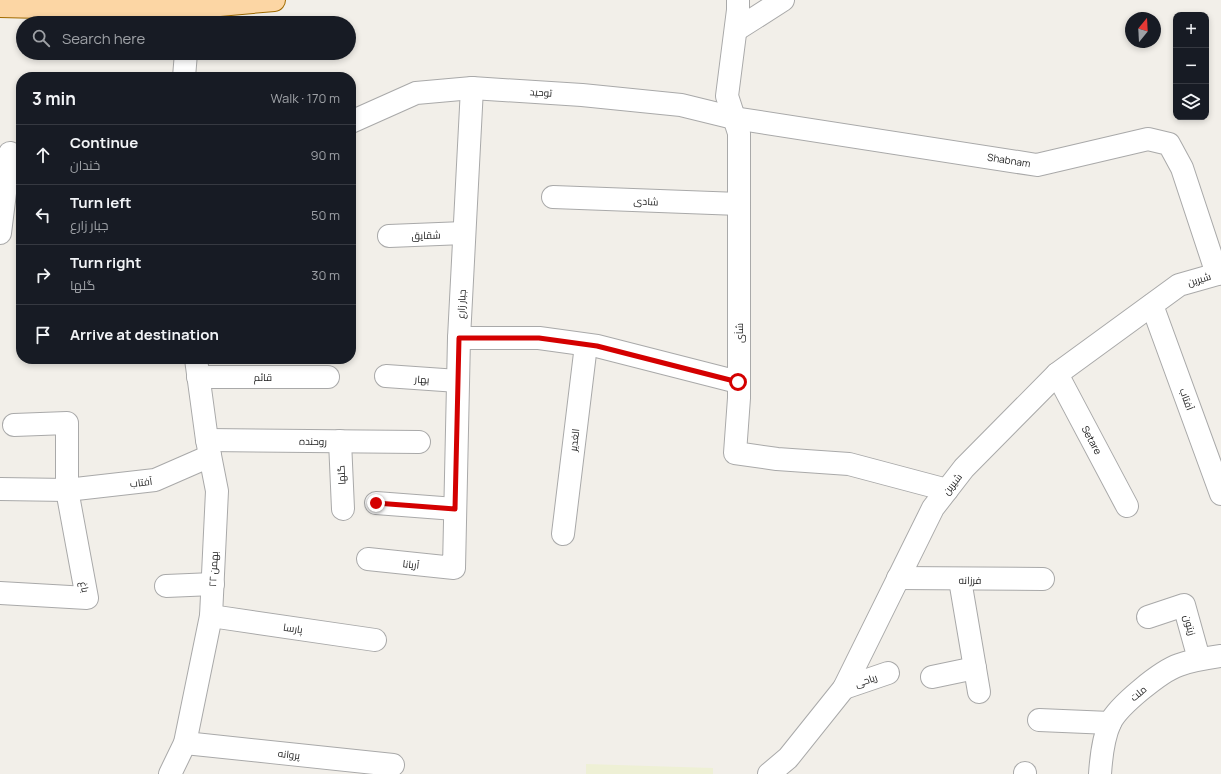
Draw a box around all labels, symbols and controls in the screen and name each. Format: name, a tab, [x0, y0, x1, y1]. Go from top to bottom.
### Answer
north arrow	[1125, 12, 1161, 48]
map controls	[1173, 12, 1209, 120]
button: +	[1173, 12, 1209, 48]
search box	[16, 16, 356, 60]
icon: search	[30, 27, 52, 49]
text: Search here	[62, 28, 145, 49]
button: −	[1173, 48, 1209, 84]
street label: توحید	[529, 84, 553, 100]
button: layers	[1173, 84, 1209, 120]
text: 3 min	[32, 87, 76, 110]
text: Walk · 170 m	[270, 89, 340, 107]
text: Continue	[70, 132, 138, 153]
icon: ahead	[32, 144, 54, 166]
text: 90 m	[310, 146, 340, 164]
street label: Shabnam	[986, 150, 1032, 170]
text: خندان	[70, 156, 100, 174]
text: Turn left	[70, 192, 132, 213]
street label: شادی	[633, 194, 659, 208]
icon: left	[32, 204, 54, 226]
text: 50 m	[311, 206, 340, 224]
text: جبار زارع	[70, 216, 108, 234]
street label: شقایق	[411, 227, 441, 243]
text: Turn right	[70, 252, 141, 273]
icon: right	[32, 264, 54, 286]
text: 30 m	[311, 266, 340, 284]
street label: شیرین	[1186, 269, 1212, 289]
text: گلها	[70, 276, 95, 294]
street label: جبار زارع	[453, 289, 469, 319]
street label: شآی	[732, 323, 746, 343]
icon: arrive	[32, 324, 54, 346]
text: Arrive at destination	[70, 324, 219, 345]
street label: قائم	[254, 370, 272, 385]
street label: بهار	[413, 371, 430, 387]
route start	[729, 373, 747, 391]
street label: آفتاب	[1177, 386, 1198, 412]
street label: Setare	[1079, 423, 1106, 457]
street label: الغدیر	[566, 428, 582, 453]
street label: روحنده	[299, 434, 327, 448]
street label: گلها	[334, 465, 348, 485]
street label: شیرین	[939, 470, 965, 498]
street label: آفتاب	[129, 474, 153, 490]
route end	[367, 494, 385, 512]
street label: ۲۲ بهمن	[205, 551, 221, 587]
street label: آریانا	[402, 556, 420, 572]
street label: فرزانه	[958, 573, 982, 587]
street label: باغ	[77, 580, 93, 594]
street label: زیتون	[1181, 613, 1199, 637]
street label: پارسا	[282, 620, 304, 636]
street label: ریاحی	[853, 670, 879, 690]
street label: ملت	[1127, 682, 1149, 704]
street label: پروانه	[277, 746, 301, 762]

